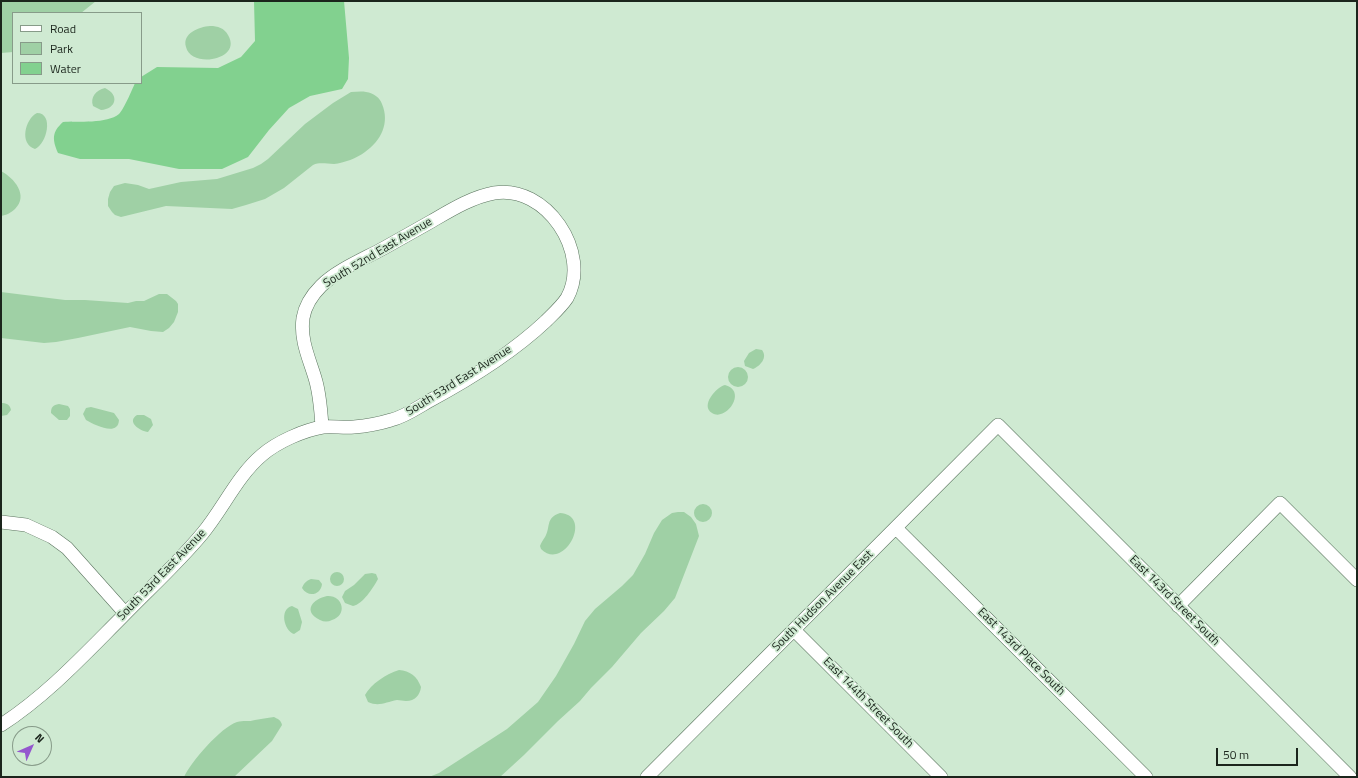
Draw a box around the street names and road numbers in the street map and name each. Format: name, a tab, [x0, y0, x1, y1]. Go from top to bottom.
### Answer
street label: South 52nd East Avenue	[321, 215, 435, 291]
street label: South 53rd East Avenue	[404, 343, 514, 419]
street label: South 53rd East Avenue	[115, 526, 209, 624]
street label: South Hudson Avenue East	[769, 547, 877, 655]
street label: East 143rd Street South	[1126, 553, 1222, 649]
street label: East 143rd Place South	[974, 605, 1068, 699]
street label: East 144th Street South	[820, 655, 916, 751]

